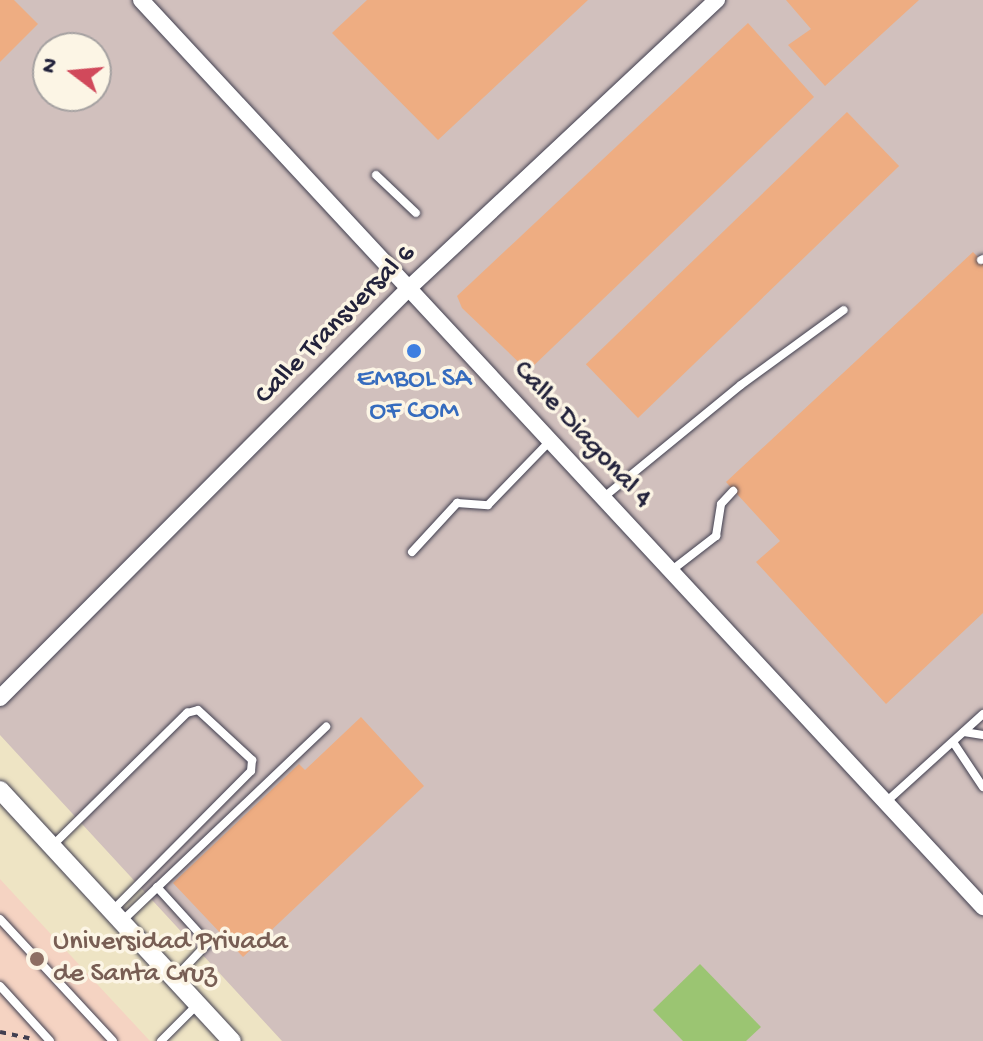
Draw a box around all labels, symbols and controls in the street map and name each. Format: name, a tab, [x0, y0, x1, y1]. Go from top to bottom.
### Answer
north arrow	[32, 32, 112, 112]
text: N	[36, 55, 65, 76]
street label: Calle Transversal 6	[249, 238, 423, 412]
marker: EMBOL SA OF COM	[405, 342, 423, 360]
street label: Calle Diagonal 4	[505, 354, 659, 516]
place label: EMBOL SA OF COM	[357, 363, 471, 429]
place label: Universidad Privada de Santa Cruz	[53, 926, 288, 992]
marker: Universidad Privada de Santa Cruz	[28, 950, 46, 968]

